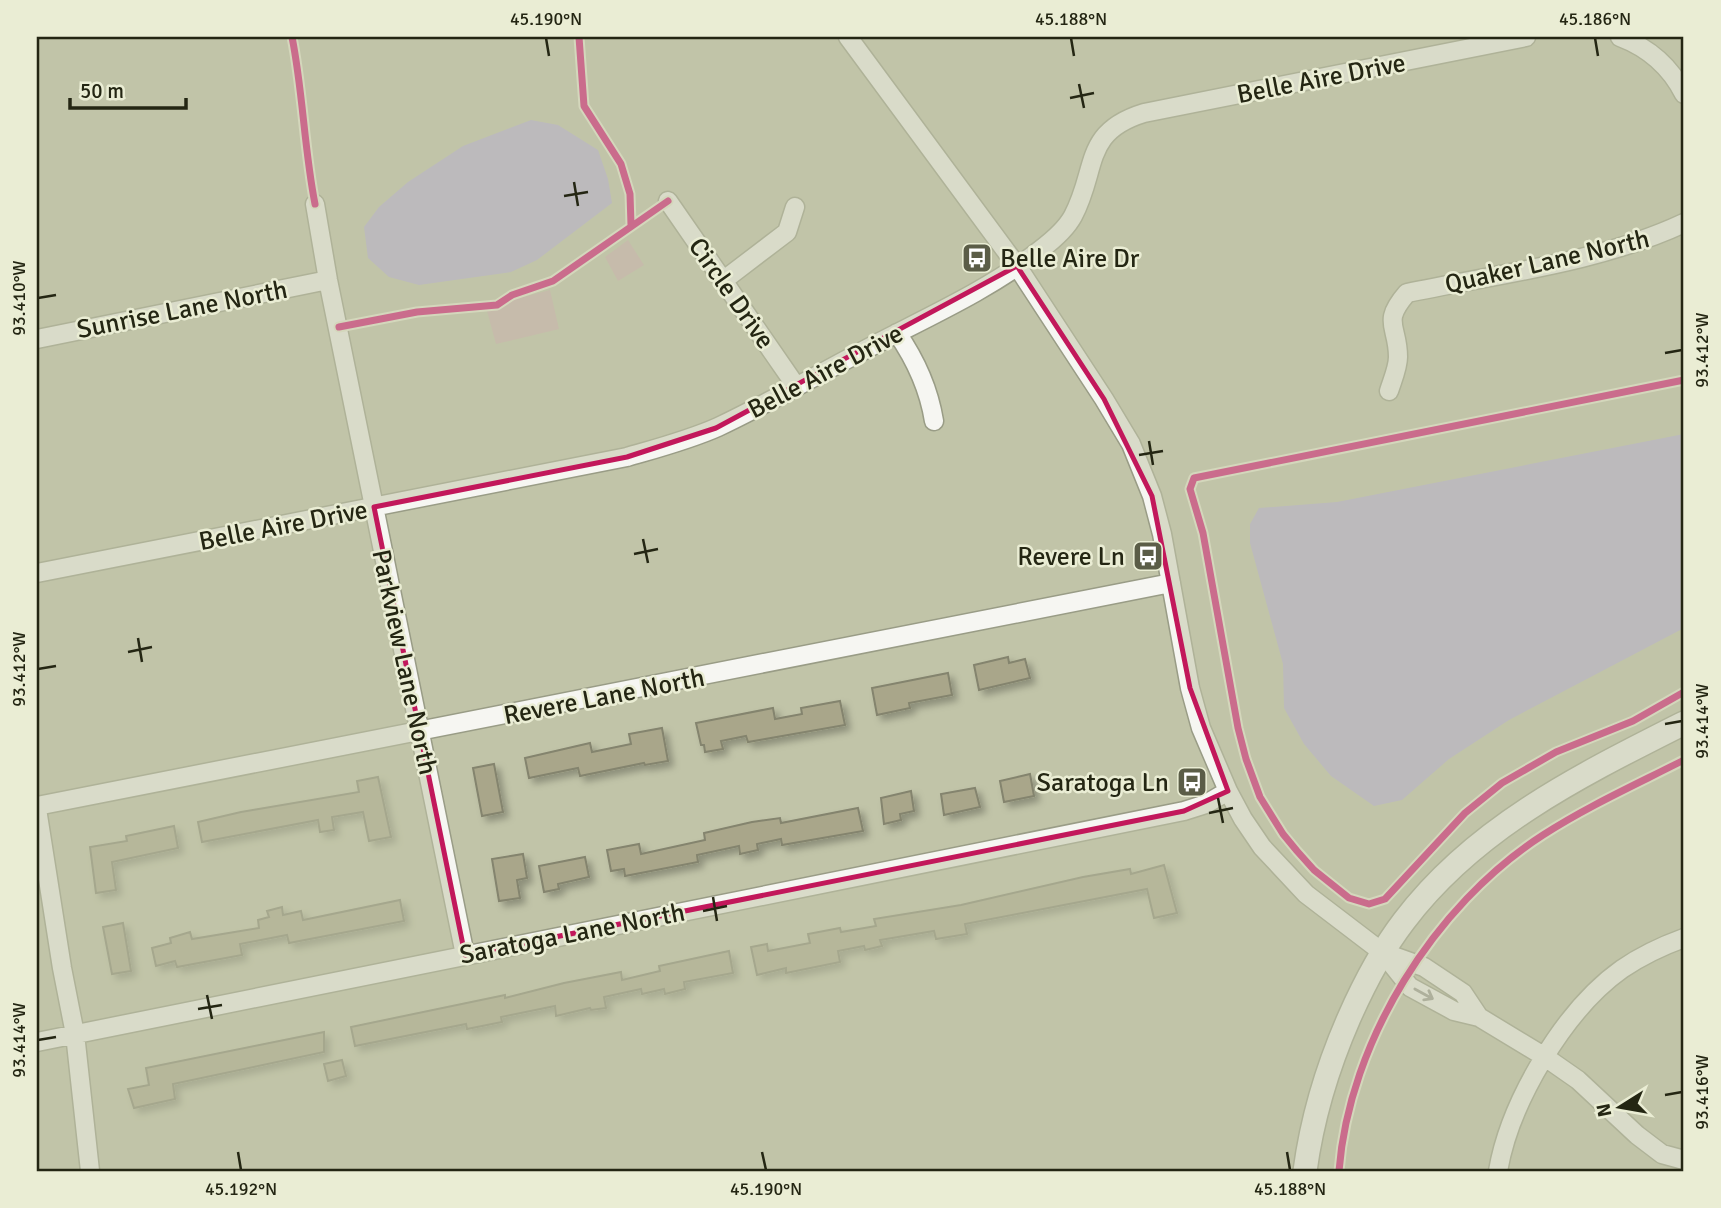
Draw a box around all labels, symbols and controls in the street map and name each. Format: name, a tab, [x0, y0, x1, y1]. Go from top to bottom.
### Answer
text: 45.190°N	[510, 8, 582, 30]
text: 45.188°N	[1035, 8, 1107, 30]
text: 45.186°N	[1559, 8, 1631, 30]
street label: Belle Aire Drive	[1234, 47, 1408, 111]
scale bar	[70, 66, 186, 110]
text: 50 m	[80, 78, 124, 104]
street label: Quaker Lane North	[1442, 223, 1653, 301]
street label: Circle Drive	[681, 232, 781, 355]
bus stop icon: Belle Aire Dr	[960, 241, 994, 275]
place label: Belle Aire Dr	[1000, 243, 1140, 275]
text: 93.410°W	[8, 260, 30, 336]
street label: Sunrise Lane North	[74, 274, 290, 346]
text: 93.412°W	[1691, 312, 1713, 388]
street label: Belle Aire Drive	[742, 318, 909, 426]
street label: Belle Aire Drive	[196, 494, 370, 558]
bus stop icon: Revere Ln	[1131, 539, 1165, 573]
place label: Revere Ln	[1017, 541, 1125, 573]
street label: Parkview Lane North	[364, 547, 444, 778]
text: 93.412°W	[8, 631, 30, 707]
street label: Revere Lane North	[501, 662, 707, 732]
text: 93.414°W	[1691, 683, 1713, 759]
bus stop icon: Saratoga Ln	[1175, 765, 1209, 799]
place label: Saratoga Ln	[1037, 767, 1169, 799]
street label: Saratoga Lane North	[457, 896, 688, 972]
one-way arrow	[1413, 988, 1433, 1002]
text: 93.414°W	[8, 1002, 30, 1078]
text: 93.416°W	[1691, 1054, 1713, 1130]
north arrow	[1584, 1072, 1654, 1142]
text: N	[1591, 1101, 1617, 1119]
text: 45.192°N	[205, 1178, 277, 1200]
text: 45.190°N	[730, 1178, 802, 1200]
text: 45.188°N	[1254, 1178, 1326, 1200]

